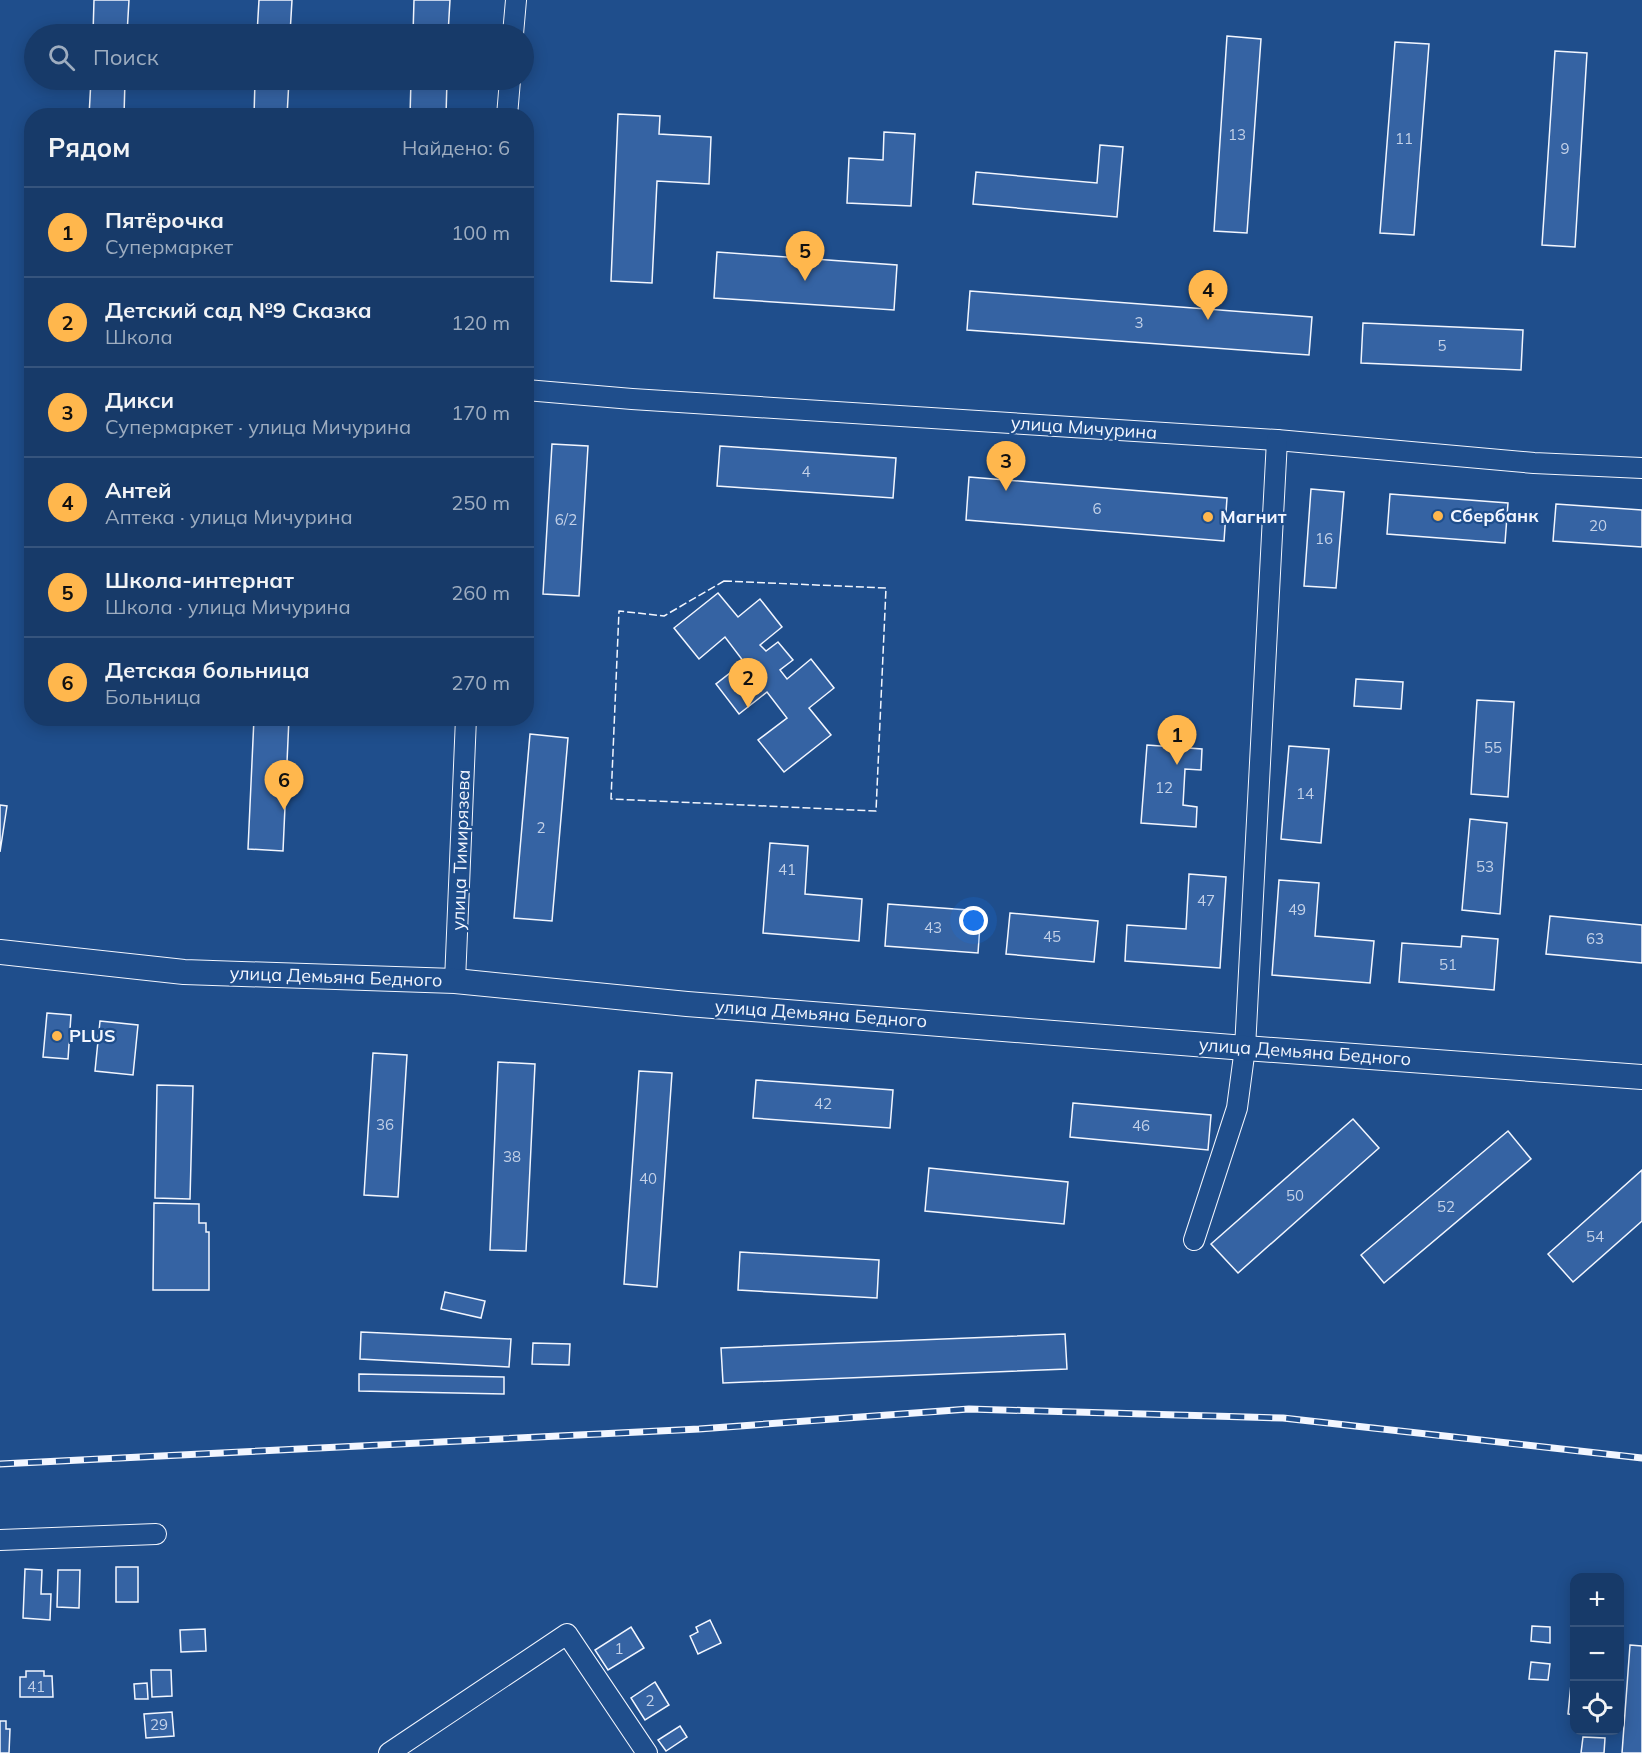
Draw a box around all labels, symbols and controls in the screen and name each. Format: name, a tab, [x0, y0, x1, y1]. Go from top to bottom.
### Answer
search box	[24, 24, 534, 90]
icon: search	[45, 41, 78, 74]
text: Поиск	[93, 43, 159, 71]
house number: 13	[1228, 125, 1246, 144]
house number: 11	[1395, 129, 1413, 148]
text: Рядом	[48, 131, 131, 164]
text: Найдено: 6	[402, 135, 510, 160]
house number: 9	[1560, 139, 1570, 158]
text: Пятёрочка	[105, 206, 224, 234]
text: 1	[62, 220, 74, 245]
text: 100 m	[451, 220, 510, 245]
pin: 5	[786, 232, 824, 281]
text: Супермаркет	[105, 234, 233, 259]
pin: 4	[1188, 270, 1228, 320]
text: Детский сад №9 Сказка	[105, 296, 372, 324]
text: 2	[62, 310, 74, 335]
text: 120 m	[451, 310, 510, 335]
house number: 3	[1134, 313, 1144, 332]
text: Школа	[105, 324, 173, 349]
house number: 5	[1437, 336, 1447, 355]
text: Дикси	[105, 386, 174, 414]
text: 3	[62, 400, 74, 425]
text: 170 m	[451, 400, 510, 425]
street label: улица Мичурина	[1010, 411, 1158, 444]
text: Супермаркет · улица Мичурина	[105, 414, 411, 439]
pin: 3	[986, 442, 1026, 491]
house number: 4	[801, 462, 811, 481]
text: Антей	[105, 476, 172, 504]
text: 4	[62, 490, 74, 515]
text: 250 m	[451, 490, 510, 515]
house number: 6	[1092, 499, 1102, 518]
text: Аптека · улица Мичурина	[105, 504, 353, 529]
place label: Сбербанк	[1450, 504, 1539, 527]
place label: Магнит	[1220, 505, 1287, 528]
marker: Сбербанк	[1431, 509, 1445, 523]
house number: 6/2	[555, 510, 577, 529]
marker: Магнит	[1201, 510, 1215, 524]
house number: 20	[1589, 516, 1607, 535]
house number: 16	[1315, 529, 1333, 548]
text: Школа-интернат	[105, 566, 294, 594]
text: 5	[62, 580, 74, 605]
text: 260 m	[451, 580, 510, 605]
text: Школа · улица Мичурина	[105, 594, 351, 619]
text: Детская больница	[105, 656, 310, 684]
pin: 2	[728, 658, 768, 708]
text: 6	[62, 670, 74, 695]
text: 270 m	[451, 670, 510, 695]
text: Больница	[105, 684, 201, 709]
pin: 1	[1158, 716, 1196, 765]
house number: 55	[1484, 738, 1502, 757]
pin: 6	[264, 760, 304, 810]
street label: улица Тимирязева	[446, 769, 475, 931]
house number: 12	[1155, 778, 1173, 797]
house number: 14	[1296, 784, 1314, 803]
house number: 2	[536, 818, 546, 837]
house number: 53	[1476, 857, 1494, 876]
house number: 41	[778, 860, 796, 879]
house number: 47	[1197, 891, 1215, 910]
house number: 49	[1288, 900, 1306, 919]
your location	[959, 906, 988, 935]
house number: 43	[924, 918, 942, 937]
house number: 45	[1043, 927, 1061, 946]
house number: 63	[1586, 929, 1604, 948]
house number: 51	[1439, 955, 1457, 974]
street label: улица Демьяна Бедного	[229, 961, 443, 992]
street label: улица Демьяна Бедного	[714, 995, 928, 1032]
place label: PLUS	[69, 1024, 116, 1047]
marker: PLUS	[50, 1029, 64, 1043]
street label: улица Демьяна Бедного	[1198, 1033, 1412, 1070]
house number: 42	[814, 1094, 832, 1113]
house number: 36	[376, 1115, 394, 1134]
house number: 46	[1132, 1116, 1150, 1135]
house number: 38	[503, 1147, 521, 1166]
house number: 40	[639, 1169, 657, 1188]
house number: 50	[1286, 1186, 1304, 1205]
house number: 52	[1437, 1197, 1455, 1216]
house number: 54	[1586, 1227, 1604, 1246]
map controls	[1570, 1573, 1624, 1735]
button: +	[1570, 1573, 1624, 1627]
button: −	[1570, 1627, 1624, 1681]
house number: 1	[614, 1639, 624, 1658]
house number: 41	[27, 1677, 45, 1696]
button: locate	[1570, 1681, 1624, 1735]
house number: 2	[645, 1691, 655, 1710]
house number: 29	[150, 1715, 168, 1734]

